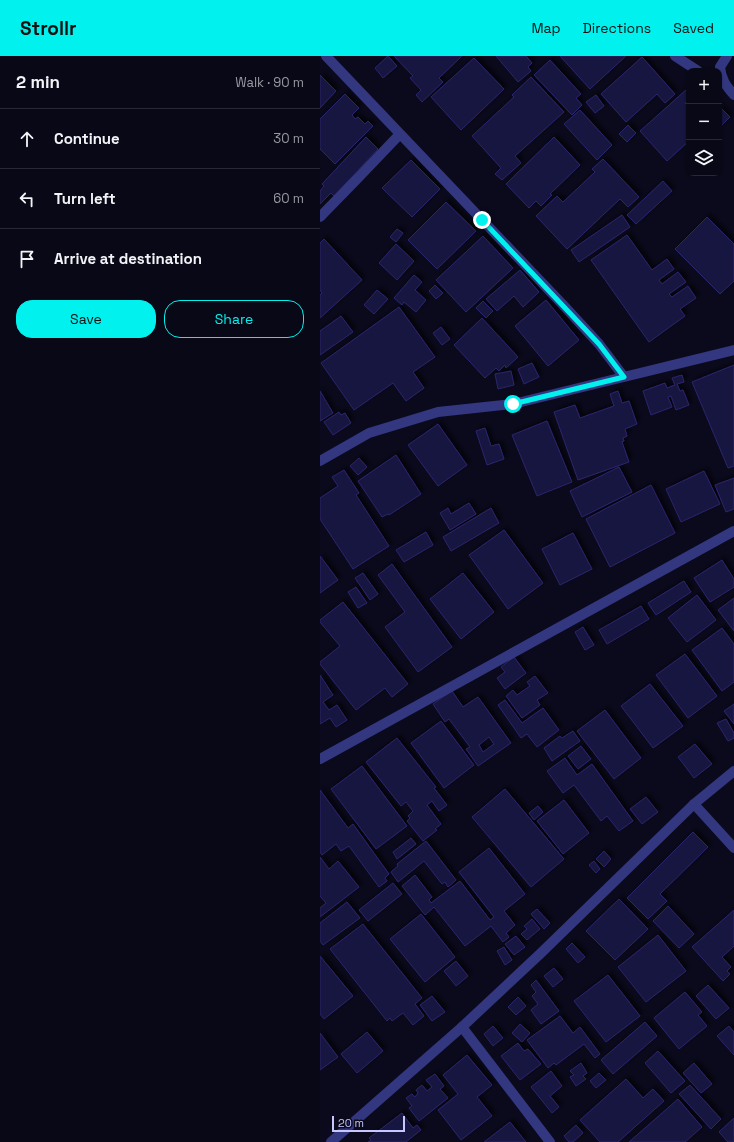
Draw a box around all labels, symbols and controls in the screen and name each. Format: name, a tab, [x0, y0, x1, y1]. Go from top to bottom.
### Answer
text: Strollr	[20, 16, 77, 41]
text: Map	[531, 19, 561, 37]
text: Directions	[583, 19, 651, 37]
text: Saved	[673, 19, 714, 37]
map controls	[686, 68, 722, 176]
button: +	[686, 68, 722, 104]
text: 2 min	[16, 71, 60, 93]
text: Walk · 90 m	[235, 74, 304, 91]
button: −	[686, 104, 722, 140]
icon: ahead	[16, 128, 38, 150]
text: Continue	[54, 129, 120, 148]
text: 30 m	[273, 130, 304, 147]
button: layers	[686, 140, 722, 176]
icon: left	[16, 188, 38, 210]
text: Turn left	[54, 189, 116, 208]
text: 60 m	[273, 190, 304, 207]
route end	[473, 211, 491, 229]
icon: arrive	[16, 248, 38, 270]
text: Arrive at destination	[54, 249, 202, 268]
button: Save	[16, 300, 156, 338]
button: Share	[164, 300, 304, 338]
route start	[504, 395, 522, 413]
scale bar	[332, 1114, 405, 1133]
text: 20 m	[338, 1116, 364, 1130]

